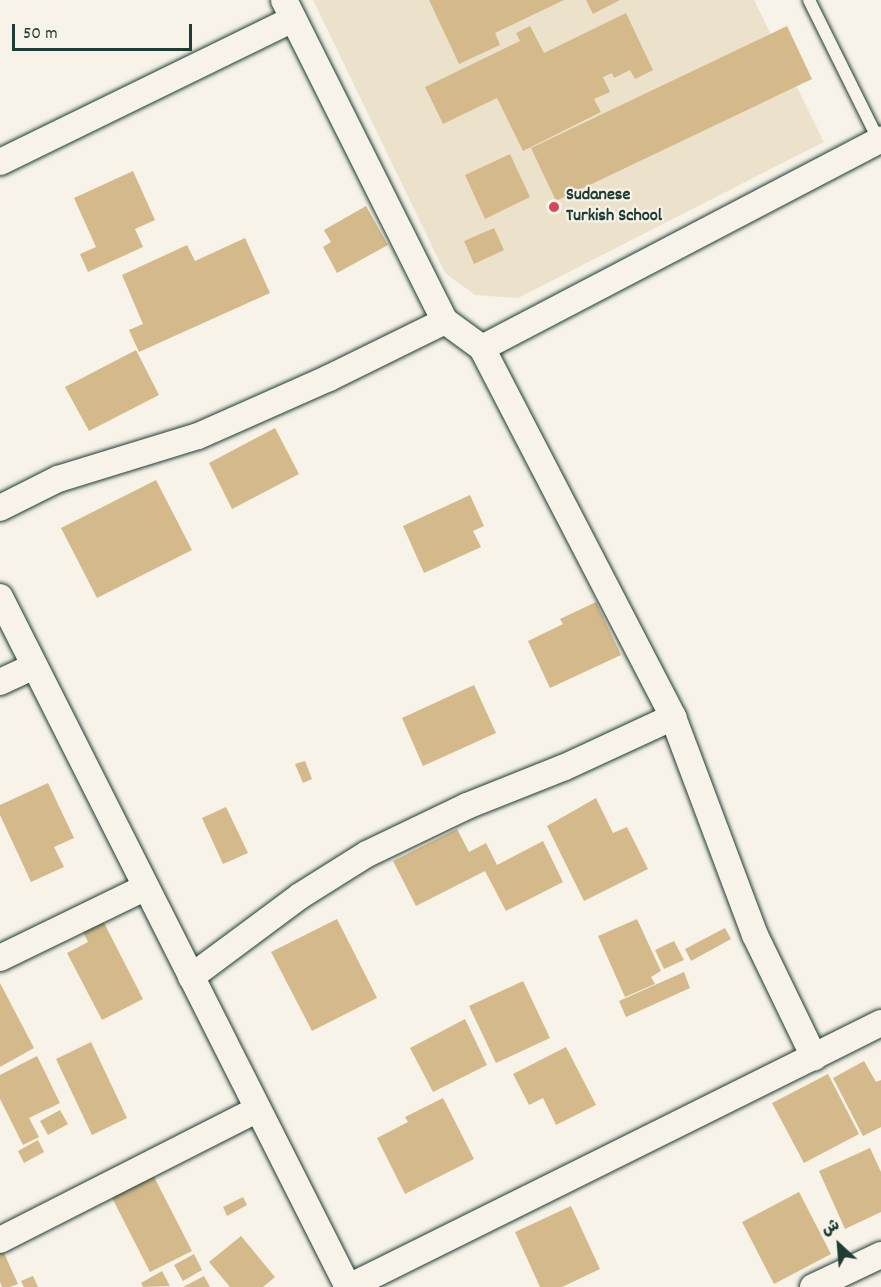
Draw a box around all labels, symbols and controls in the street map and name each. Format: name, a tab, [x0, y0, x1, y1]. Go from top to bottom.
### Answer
scale bar	[15, 12, 195, 50]
text: 50 m	[23, 22, 58, 47]
place label: Sudanese Turkish School	[566, 186, 662, 228]
marker: Sudanese Turkish School	[547, 200, 561, 214]
text: ش	[818, 1214, 844, 1243]
north arrow	[809, 1215, 869, 1275]

